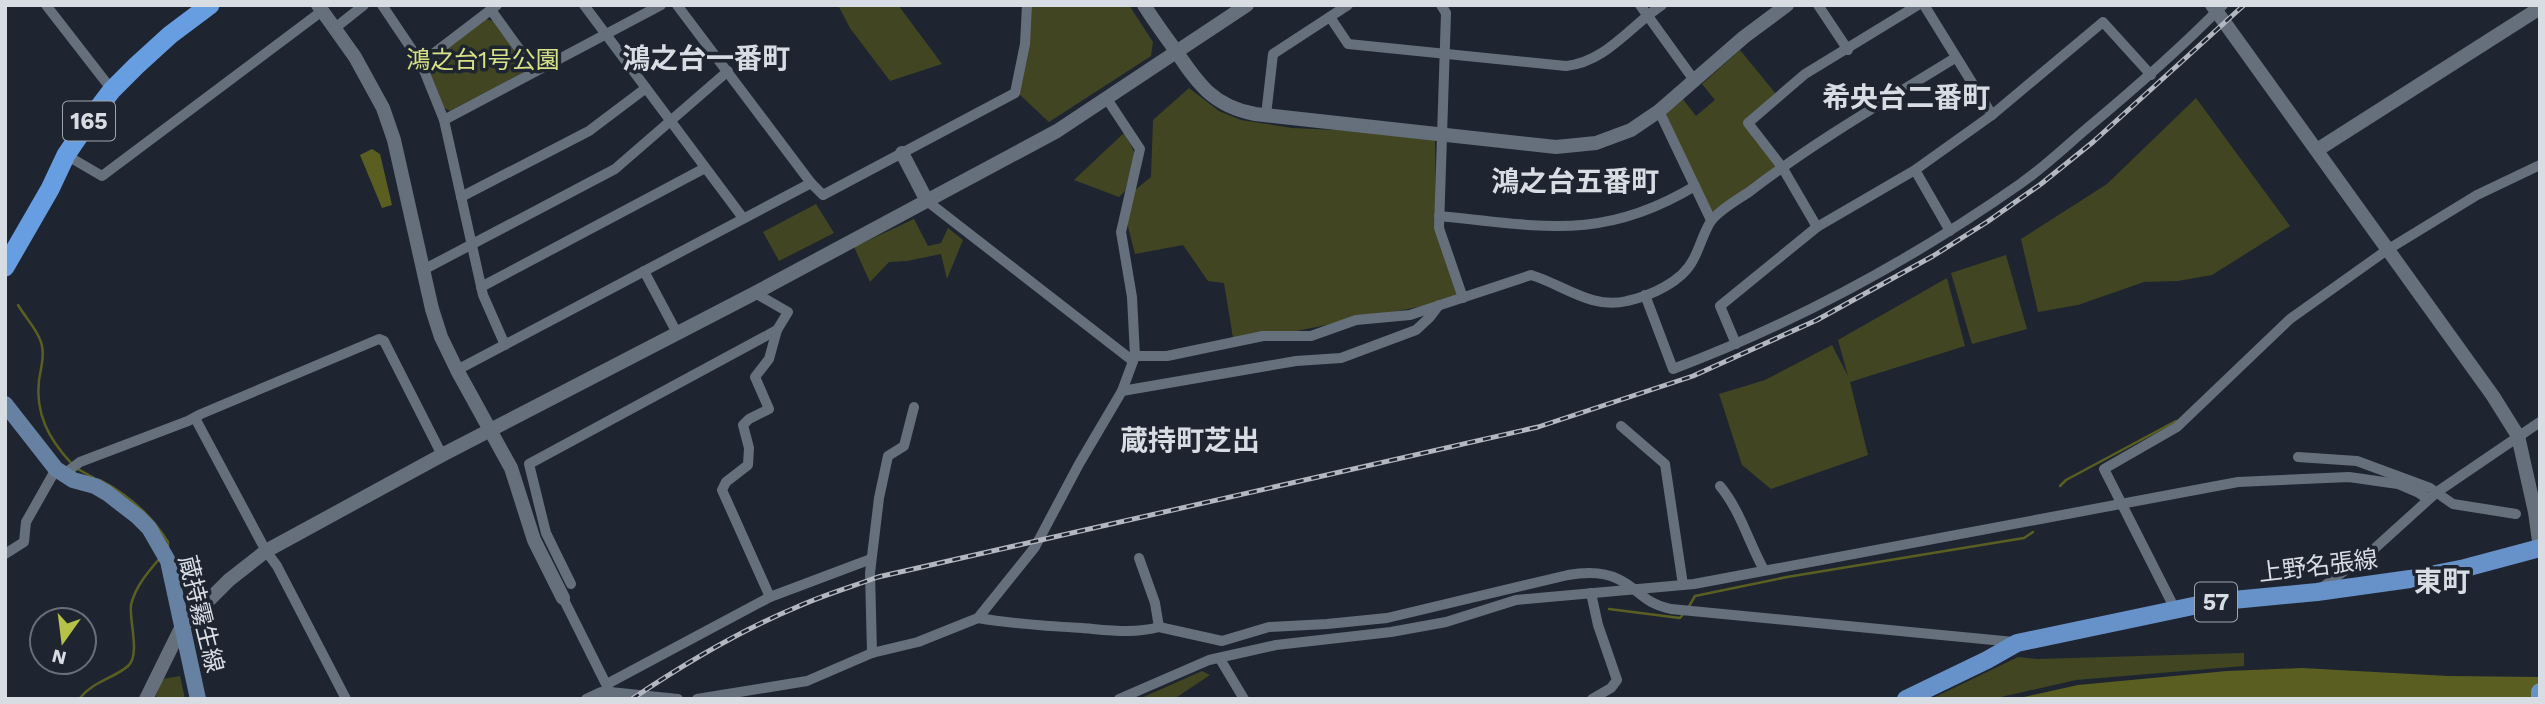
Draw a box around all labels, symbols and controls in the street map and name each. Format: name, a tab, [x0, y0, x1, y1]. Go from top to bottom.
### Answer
district label: 鴻之台一番町	[622, 42, 790, 75]
park label: 鴻之台1号公園	[406, 46, 560, 74]
district label: 希央台二番町	[1822, 81, 1990, 114]
road number: 165	[63, 102, 115, 140]
district label: 鴻之台五番町	[1491, 165, 1659, 198]
district label: 蔵持町芝出	[1120, 424, 1260, 457]
street label: 上野名張線	[2257, 545, 2379, 587]
street label: 蔵持霧生線	[173, 552, 229, 676]
district label: 東町	[2414, 565, 2470, 598]
road number: 57	[2195, 582, 2237, 622]
north arrow	[28, 606, 98, 676]
text: N	[49, 644, 69, 670]

